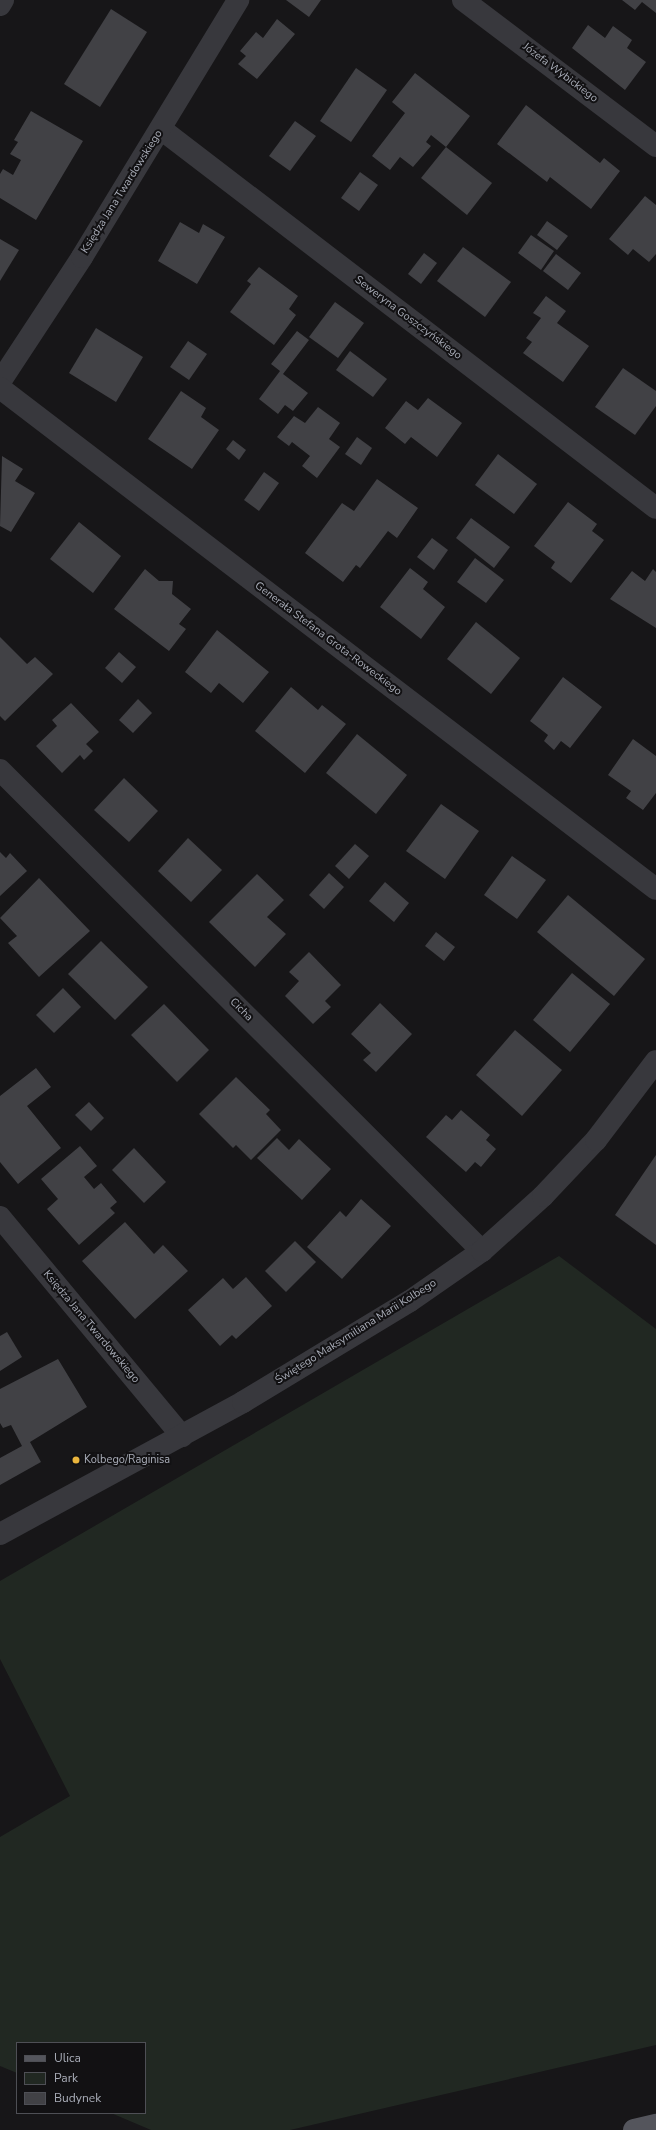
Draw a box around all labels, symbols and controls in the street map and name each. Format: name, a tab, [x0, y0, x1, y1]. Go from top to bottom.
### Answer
street label: Józefa Wybickiego	[520, 40, 600, 106]
street label: Księdza Jana Twardowskiego	[79, 128, 165, 256]
street label: Seweryna Goszczyńskiego	[352, 273, 464, 363]
street label: Generała Stefana Grota-Roweckiego	[252, 579, 404, 699]
street label: Cicha	[227, 996, 255, 1024]
street label: Księdza Jana Twardowskiego	[40, 1268, 142, 1386]
street label: Świętego Maksymiliana Marii Kolbego	[273, 1277, 439, 1387]
place label: Kolbego/Raginisa	[84, 1453, 170, 1467]
marker: Kolbego/Raginisa	[71, 1455, 81, 1465]
legend	[16, 2042, 146, 2114]
text: Ulica	[54, 2050, 81, 2066]
text: Park	[54, 2070, 78, 2086]
text: Budynek	[54, 2090, 101, 2106]

